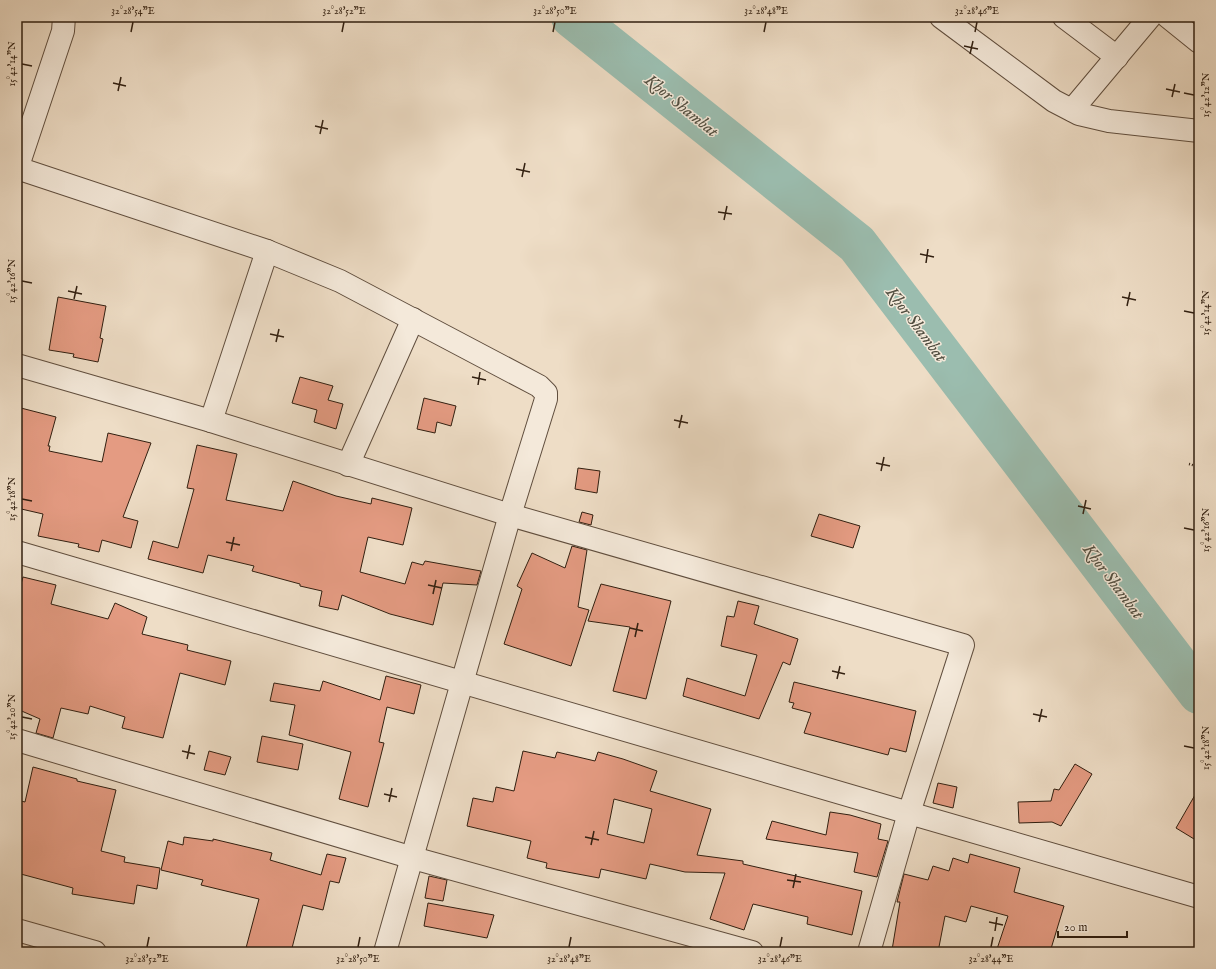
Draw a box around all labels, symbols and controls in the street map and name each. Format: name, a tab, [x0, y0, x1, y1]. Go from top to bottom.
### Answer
text: 32°28'54"E	[111, 5, 155, 18]
text: 32°28'52"E	[322, 5, 366, 18]
text: 32°28'50"E	[533, 5, 577, 18]
text: 32°28'48"E	[744, 5, 788, 18]
text: 32°28'46"E	[955, 5, 999, 18]
text: 15°42'14"N	[6, 41, 19, 87]
water label: Khor Shambat	[639, 69, 723, 143]
text: 15°42'12"N	[1200, 72, 1213, 117]
text: 15°42'16"N	[6, 258, 19, 303]
water label: Khor Shambat	[880, 282, 951, 367]
text: 15°42'14"N	[1200, 290, 1213, 336]
text: 15°42'18"N	[6, 477, 19, 521]
text: 15°42'16"N	[1200, 507, 1213, 552]
water label: Khor Shambat	[1077, 539, 1148, 624]
text: 15°42'20"N	[6, 694, 19, 740]
text: 15°42'18"N	[1200, 726, 1213, 770]
scale bar	[1058, 913, 1127, 939]
text: 20 m	[1064, 920, 1087, 935]
text: 32°28'52"E	[125, 953, 169, 966]
text: 32°28'50"E	[336, 953, 380, 966]
text: 32°28'48"E	[547, 953, 591, 966]
text: 32°28'46"E	[758, 953, 802, 966]
text: 32°28'44"E	[969, 953, 1013, 966]

